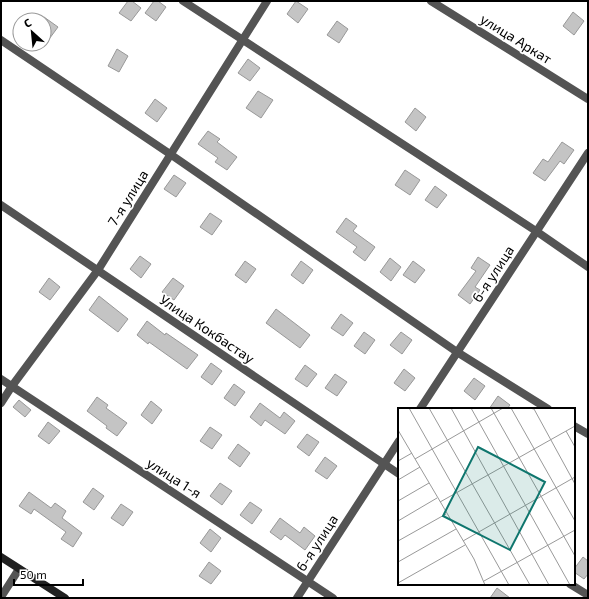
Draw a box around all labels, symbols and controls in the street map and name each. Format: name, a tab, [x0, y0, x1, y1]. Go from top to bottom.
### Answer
street label: улица Аркат	[477, 10, 555, 67]
north arrow	[12, 12, 52, 52]
text: С	[21, 15, 34, 30]
street label: 7-я улица	[104, 167, 151, 229]
street label: 6-я улица	[468, 242, 517, 305]
street label: Улица Кокбастау	[157, 291, 258, 367]
inset map	[398, 408, 575, 585]
street label: улица 1-я	[144, 454, 205, 502]
street label: 6-я улица	[292, 511, 341, 574]
scale bar	[14, 561, 83, 587]
text: 50 m	[20, 567, 47, 581]

